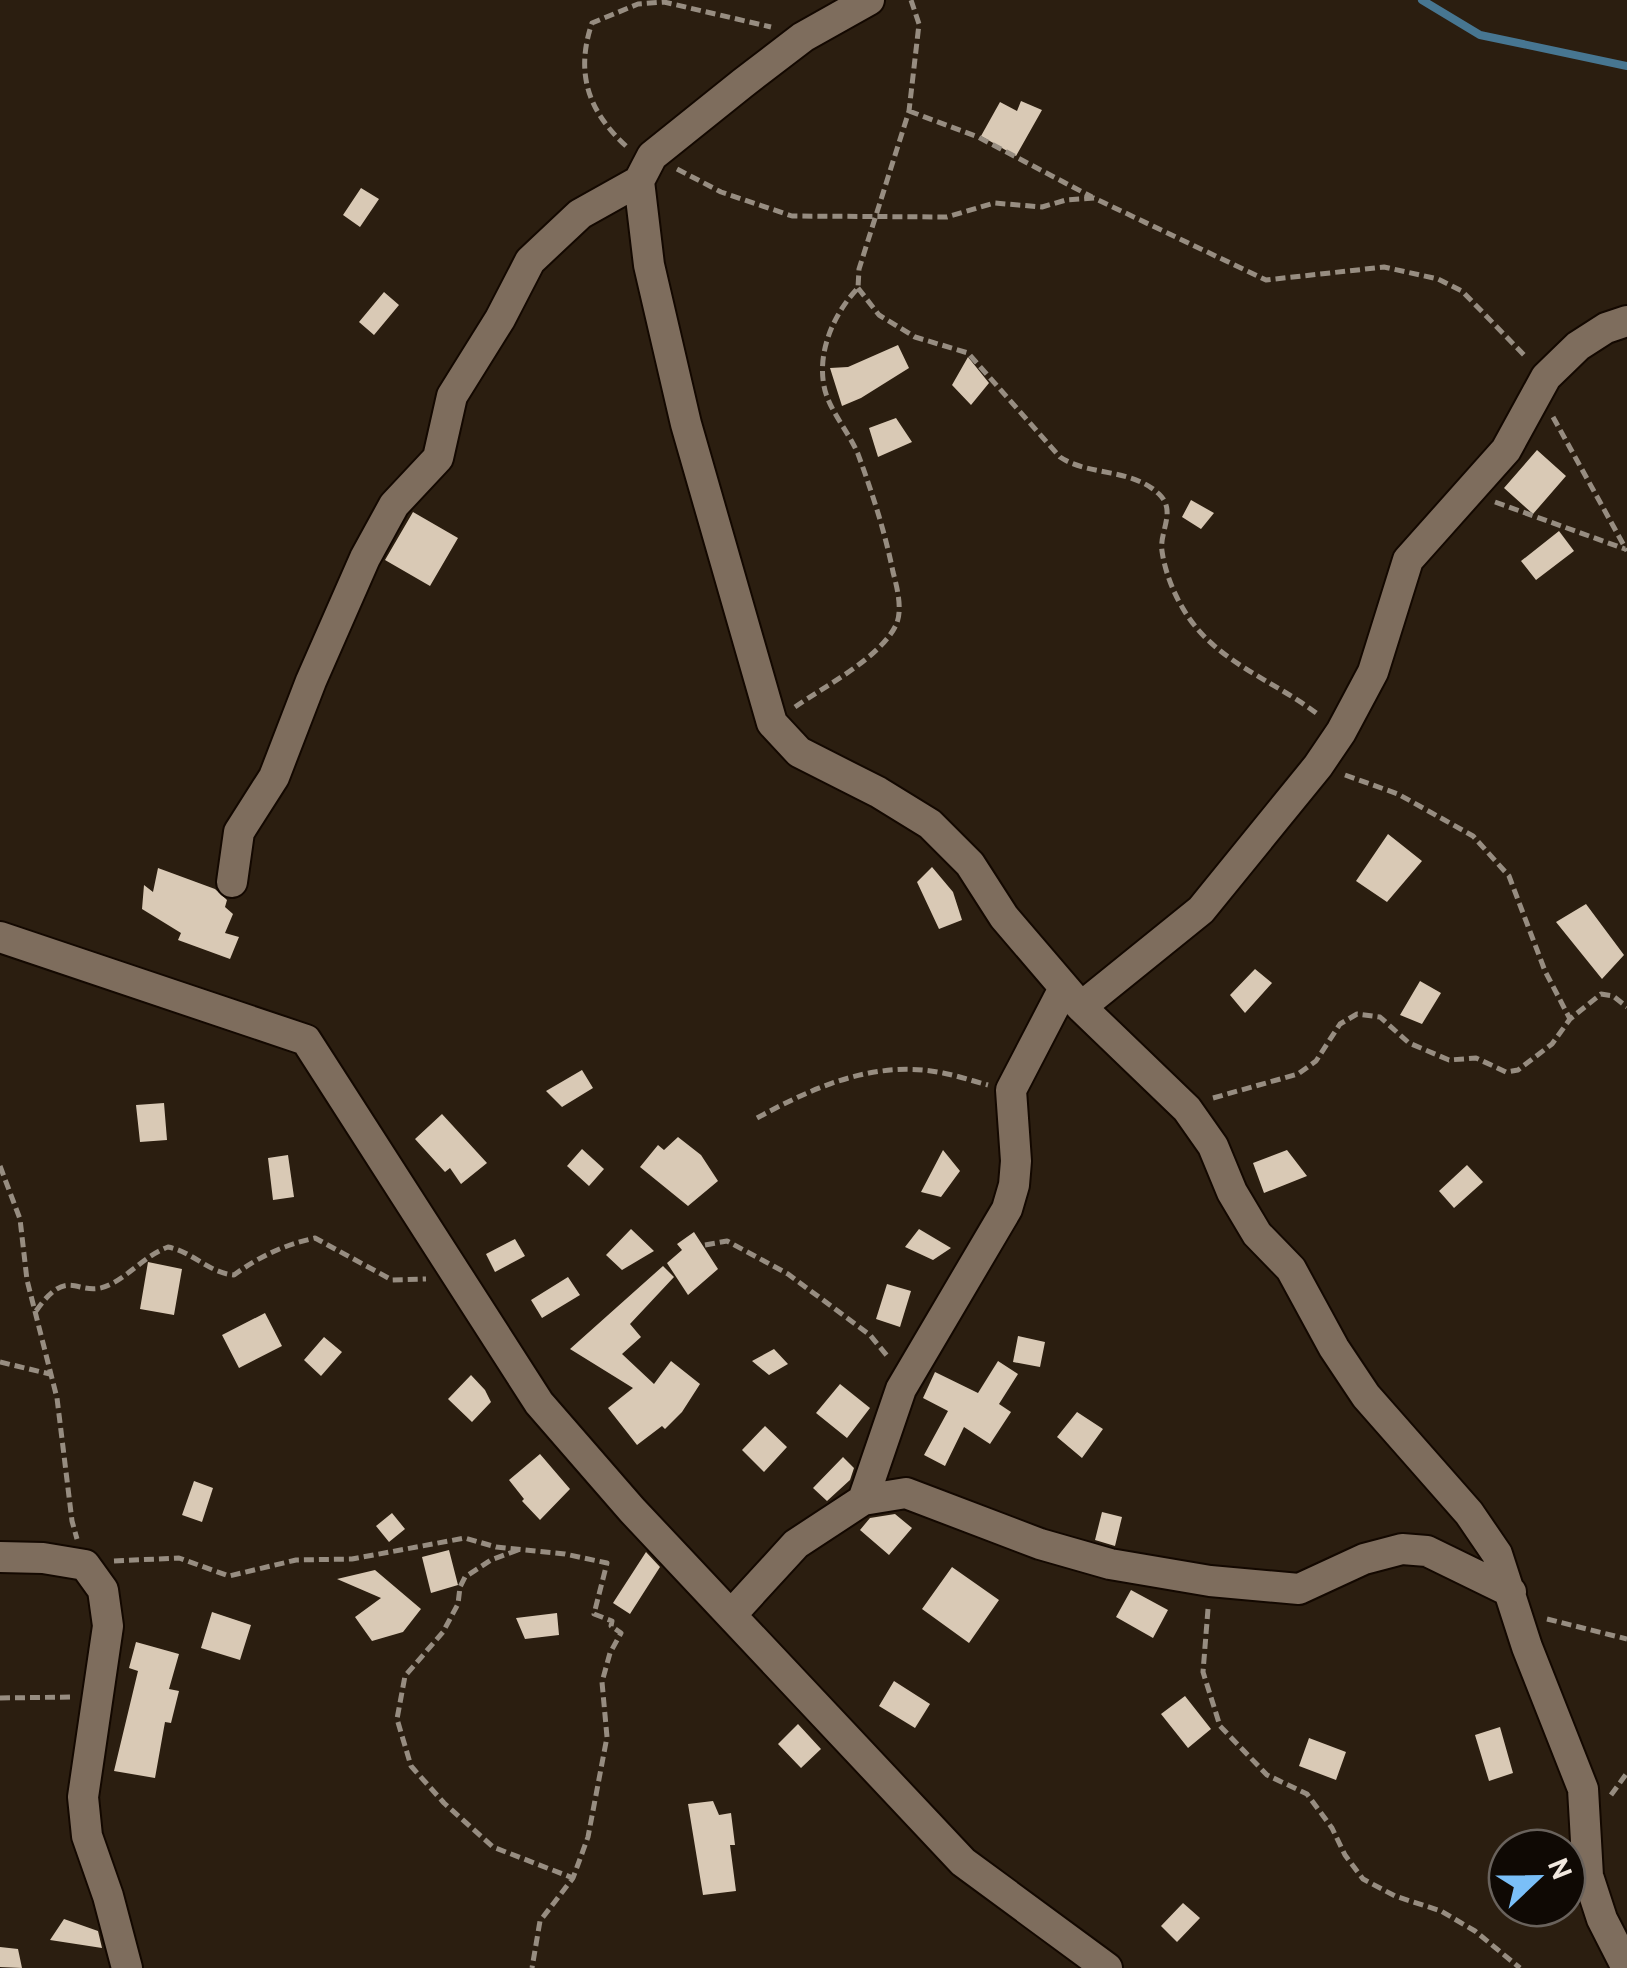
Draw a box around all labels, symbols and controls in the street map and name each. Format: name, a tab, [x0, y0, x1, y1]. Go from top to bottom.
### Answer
north arrow	[1487, 1828, 1587, 1928]
text: N	[1537, 1854, 1578, 1886]

